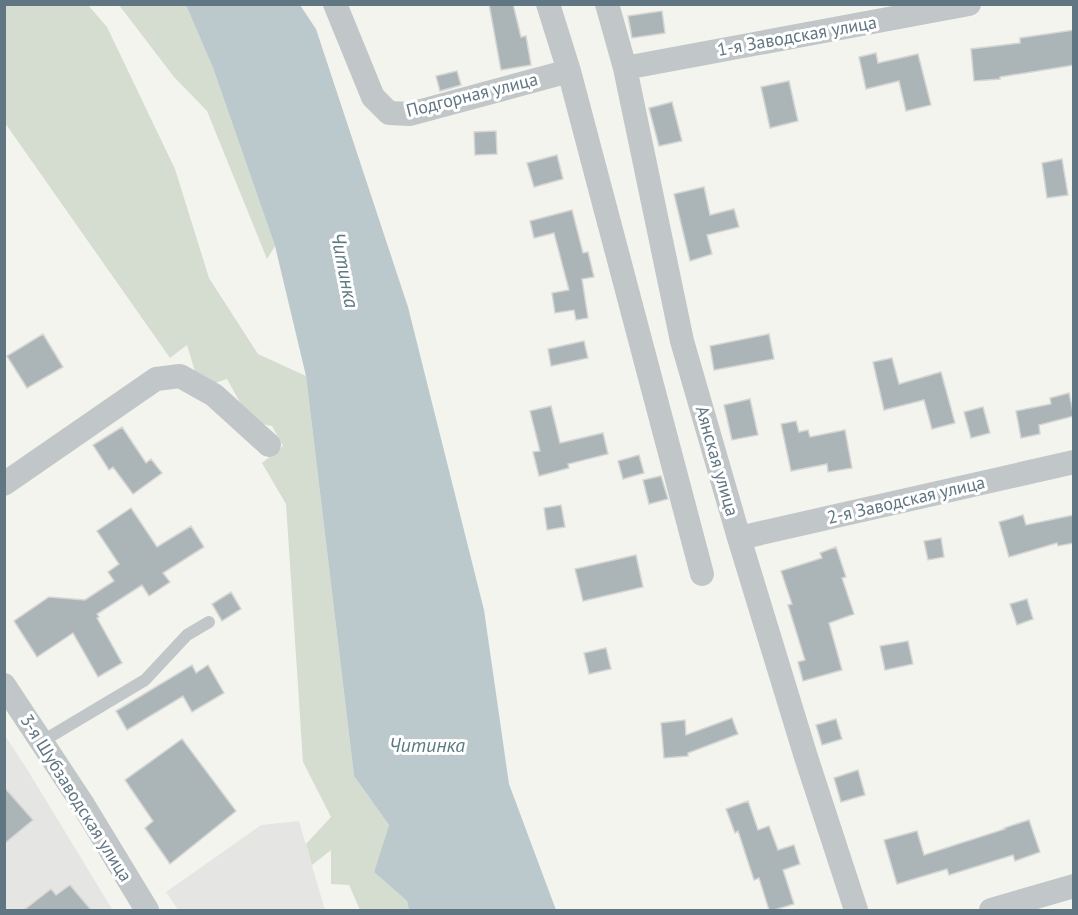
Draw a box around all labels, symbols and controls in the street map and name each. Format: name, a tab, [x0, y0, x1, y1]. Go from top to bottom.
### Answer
street label: 1-я Заводская улица	[715, 10, 878, 61]
street label: Подгорная улица	[404, 67, 540, 122]
water label: Читинка	[325, 230, 365, 310]
street label: Аянская улица	[691, 403, 744, 519]
street label: 2-я Заводская улица	[825, 470, 987, 529]
street label: 3-я Шубзаводская улица	[15, 710, 137, 886]
water label: Читинка	[389, 732, 465, 758]

